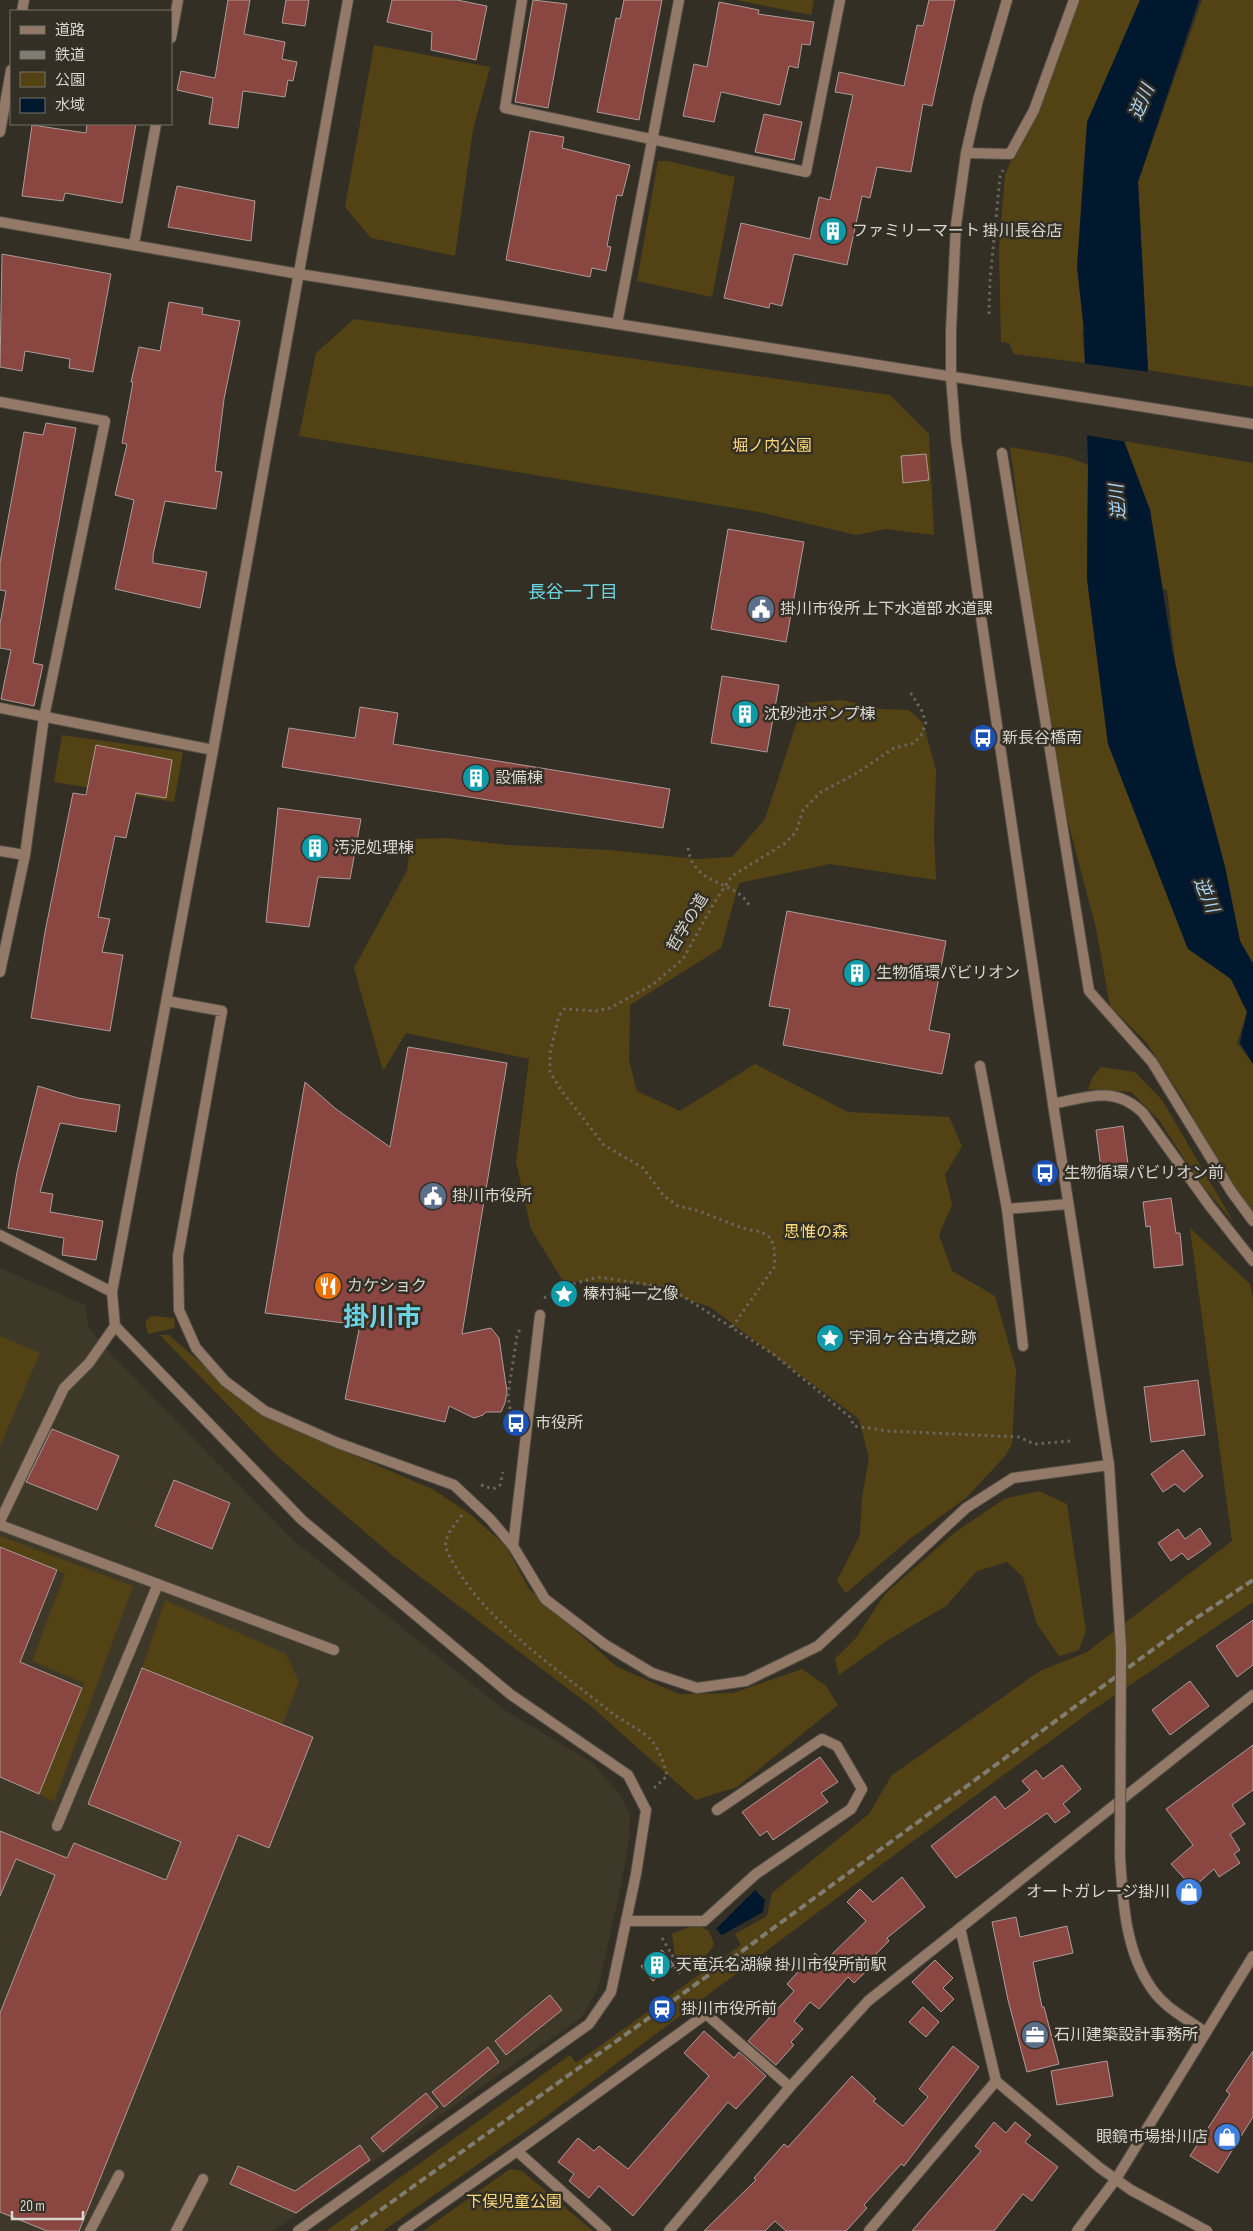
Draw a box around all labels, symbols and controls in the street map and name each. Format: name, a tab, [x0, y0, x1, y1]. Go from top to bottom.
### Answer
legend	[10, 10, 172, 125]
text: 道路	[55, 21, 85, 40]
text: 鉄道	[55, 46, 85, 65]
text: 公園	[55, 71, 85, 90]
water label: 逆川	[1125, 79, 1159, 123]
text: 水域	[55, 96, 85, 115]
building icon: ファミリーマート 掛川長谷店	[818, 216, 848, 246]
place label: ファミリーマート 掛川長谷店	[852, 222, 1063, 241]
park label: 堀ノ内公園	[732, 437, 812, 456]
water label: 逆川	[1106, 481, 1130, 521]
district label: 長谷一丁目	[528, 582, 618, 603]
public building icon: 掛川市役所 上下水道部 水道課	[746, 594, 776, 624]
place label: 掛川市役所 上下水道部 水道課	[780, 600, 993, 619]
building icon: 沈砂池ポンプ棟	[730, 699, 760, 729]
place label: 沈砂池ポンプ棟	[764, 705, 876, 724]
bus stop icon: 新長谷橋南	[968, 723, 998, 753]
place label: 新長谷橋南	[1002, 729, 1082, 748]
building icon: 設備棟	[461, 763, 491, 793]
place label: 設備棟	[495, 769, 543, 788]
building icon: 汚泥処理棟	[300, 833, 330, 863]
place label: 汚泥処理棟	[334, 839, 414, 858]
water label: 逆川	[1189, 874, 1223, 918]
street label: 哲学の道	[663, 891, 713, 955]
building icon: 生物循環パビリオン	[842, 958, 872, 988]
place label: 生物循環パビリオン	[876, 964, 1020, 983]
bus stop icon: 生物循環パビリオン前	[1030, 1158, 1060, 1188]
place label: 生物循環パビリオン前	[1064, 1164, 1224, 1183]
public building icon: 掛川市役所	[418, 1181, 448, 1211]
place label: 掛川市役所	[452, 1187, 532, 1206]
park label: 思惟の森	[784, 1223, 848, 1242]
restaurant icon: カケショク	[313, 1271, 343, 1301]
place label: カケショク	[347, 1277, 427, 1296]
place icon: 榛村純一之像	[549, 1279, 579, 1309]
place label: 榛村純一之像	[583, 1285, 679, 1304]
district label: 掛川市	[343, 1303, 421, 1334]
place icon: 宇洞ヶ谷古墳之跡	[815, 1323, 845, 1353]
place label: 宇洞ヶ谷古墳之跡	[849, 1329, 977, 1348]
bus stop icon: 市役所	[501, 1408, 531, 1438]
place label: 市役所	[535, 1414, 583, 1433]
shop icon: オートガレージ掛川	[1174, 1877, 1204, 1907]
place label: オートガレージ掛川	[1026, 1883, 1170, 1902]
building icon: 天竜浜名湖線 掛川市役所前駅	[642, 1950, 672, 1980]
place label: 天竜浜名湖線 掛川市役所前駅	[676, 1956, 887, 1975]
station icon: 掛川市役所前	[647, 1994, 677, 2024]
place label: 掛川市役所前	[681, 2000, 777, 2019]
office icon: 石川建築設計事務所	[1020, 2020, 1050, 2050]
place label: 石川建築設計事務所	[1054, 2026, 1198, 2045]
shop icon: 眼鏡市場掛川店	[1212, 2122, 1242, 2152]
place label: 眼鏡市場掛川店	[1096, 2128, 1208, 2147]
scale bar	[12, 2188, 84, 2220]
park label: 下俣児童公園	[466, 2193, 562, 2212]
text: 20 m	[20, 2197, 45, 2216]

